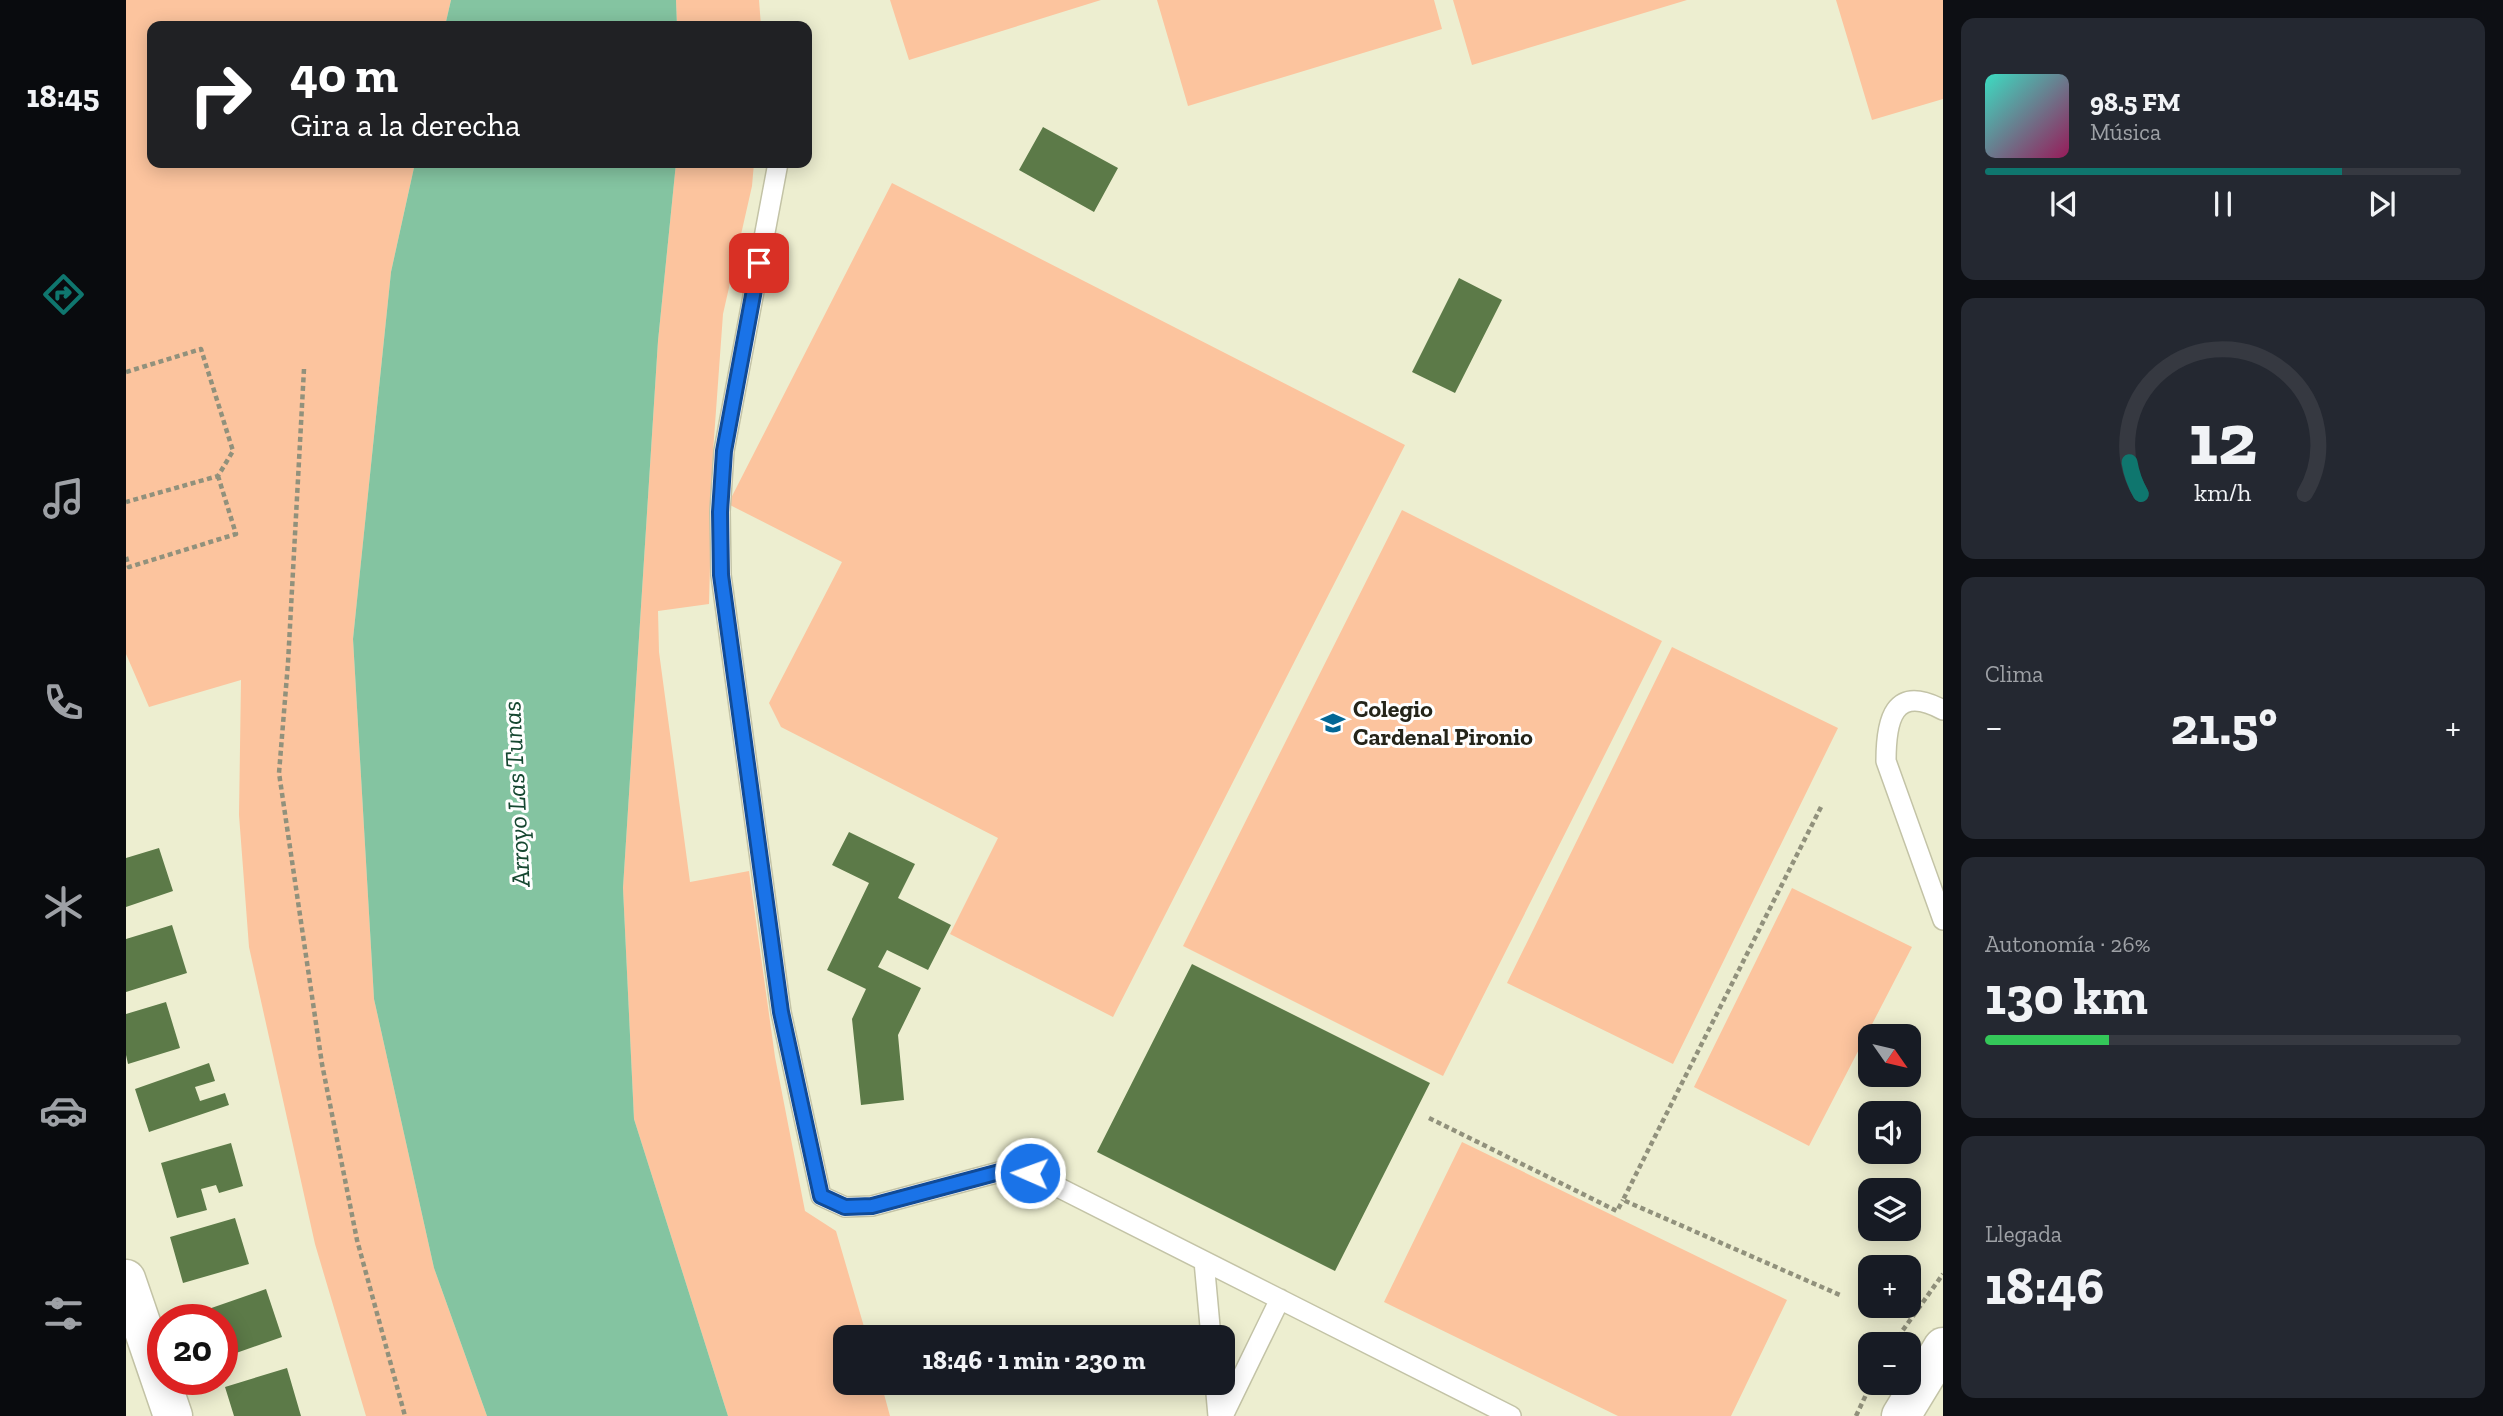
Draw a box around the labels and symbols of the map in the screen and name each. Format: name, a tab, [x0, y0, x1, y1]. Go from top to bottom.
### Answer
pin	[729, 233, 789, 293]
place label: Colegio Cardenal Pironio	[1353, 694, 1533, 751]
water label: Arroyo Las Tunas	[495, 700, 537, 889]
school or university icon: Colegio Cardenal Pironio	[1319, 709, 1347, 737]
north arrow	[1858, 1024, 1922, 1087]
position arrow	[993, 1136, 1067, 1210]
speed limit sign: 20	[147, 1304, 238, 1395]

